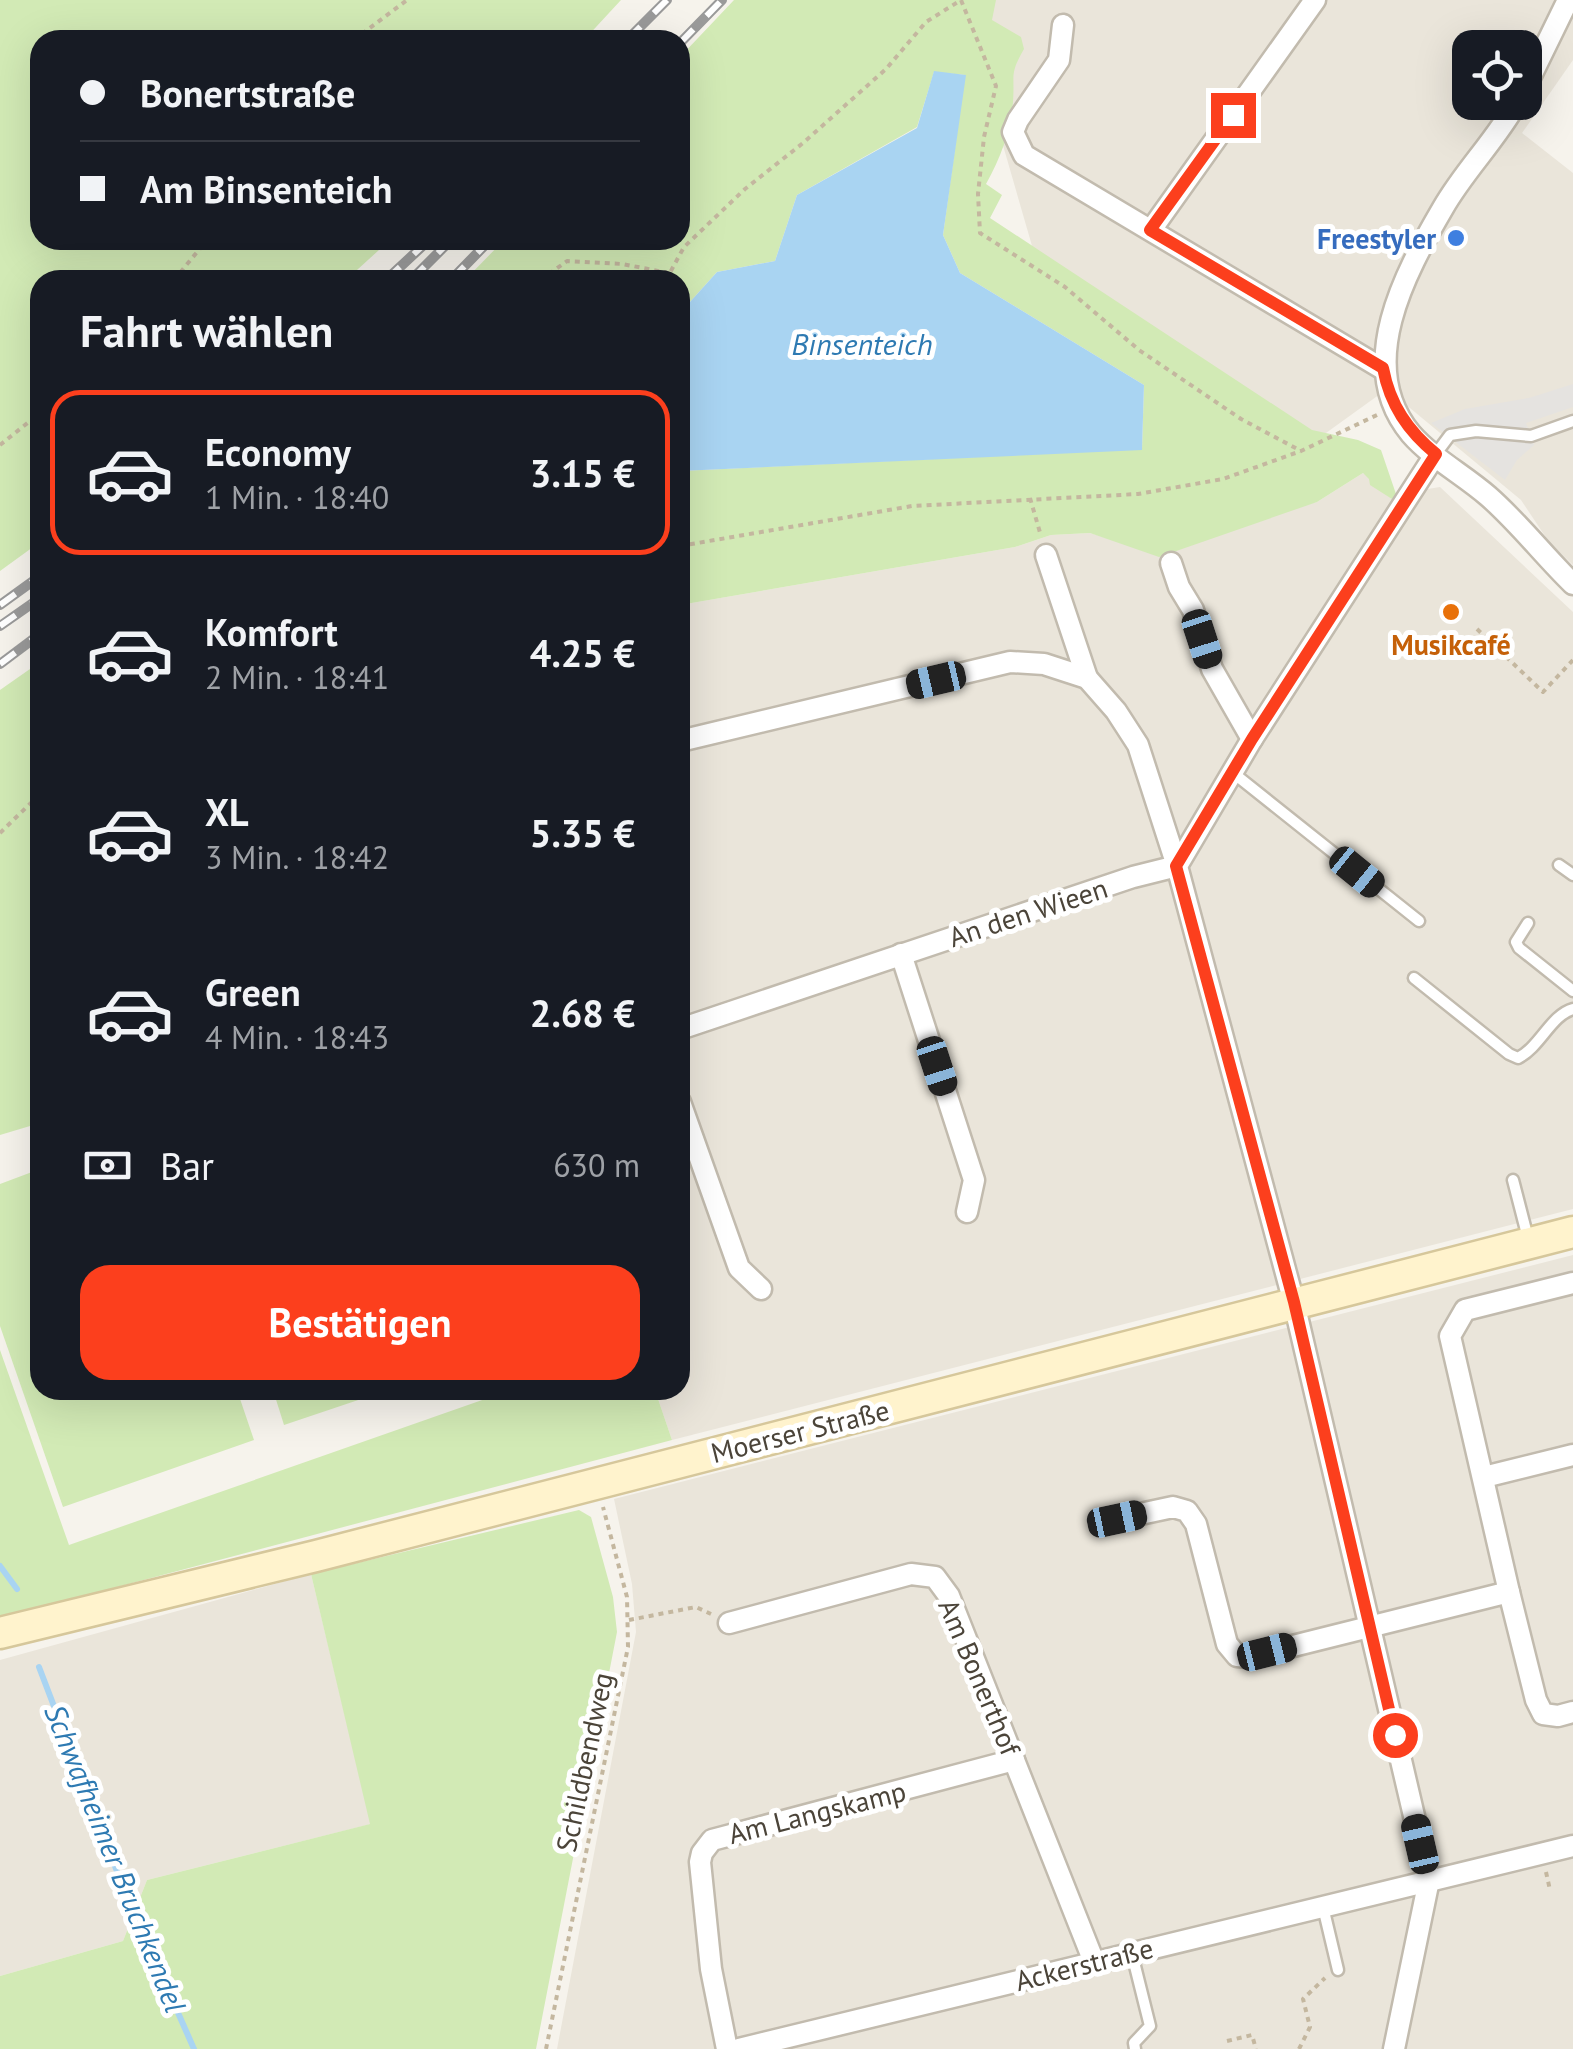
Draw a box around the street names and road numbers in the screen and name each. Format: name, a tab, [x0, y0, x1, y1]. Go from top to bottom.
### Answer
street label: An den Wieen	[944, 869, 1112, 955]
street label: Moerser Straße	[707, 1391, 893, 1471]
street label: Am Bonerthof	[930, 1593, 1030, 1762]
street label: Schildbendweg	[547, 1669, 621, 1855]
street label: Am Langskamp	[724, 1772, 910, 1852]
street label: Ackerstraße	[1011, 1929, 1157, 1999]

